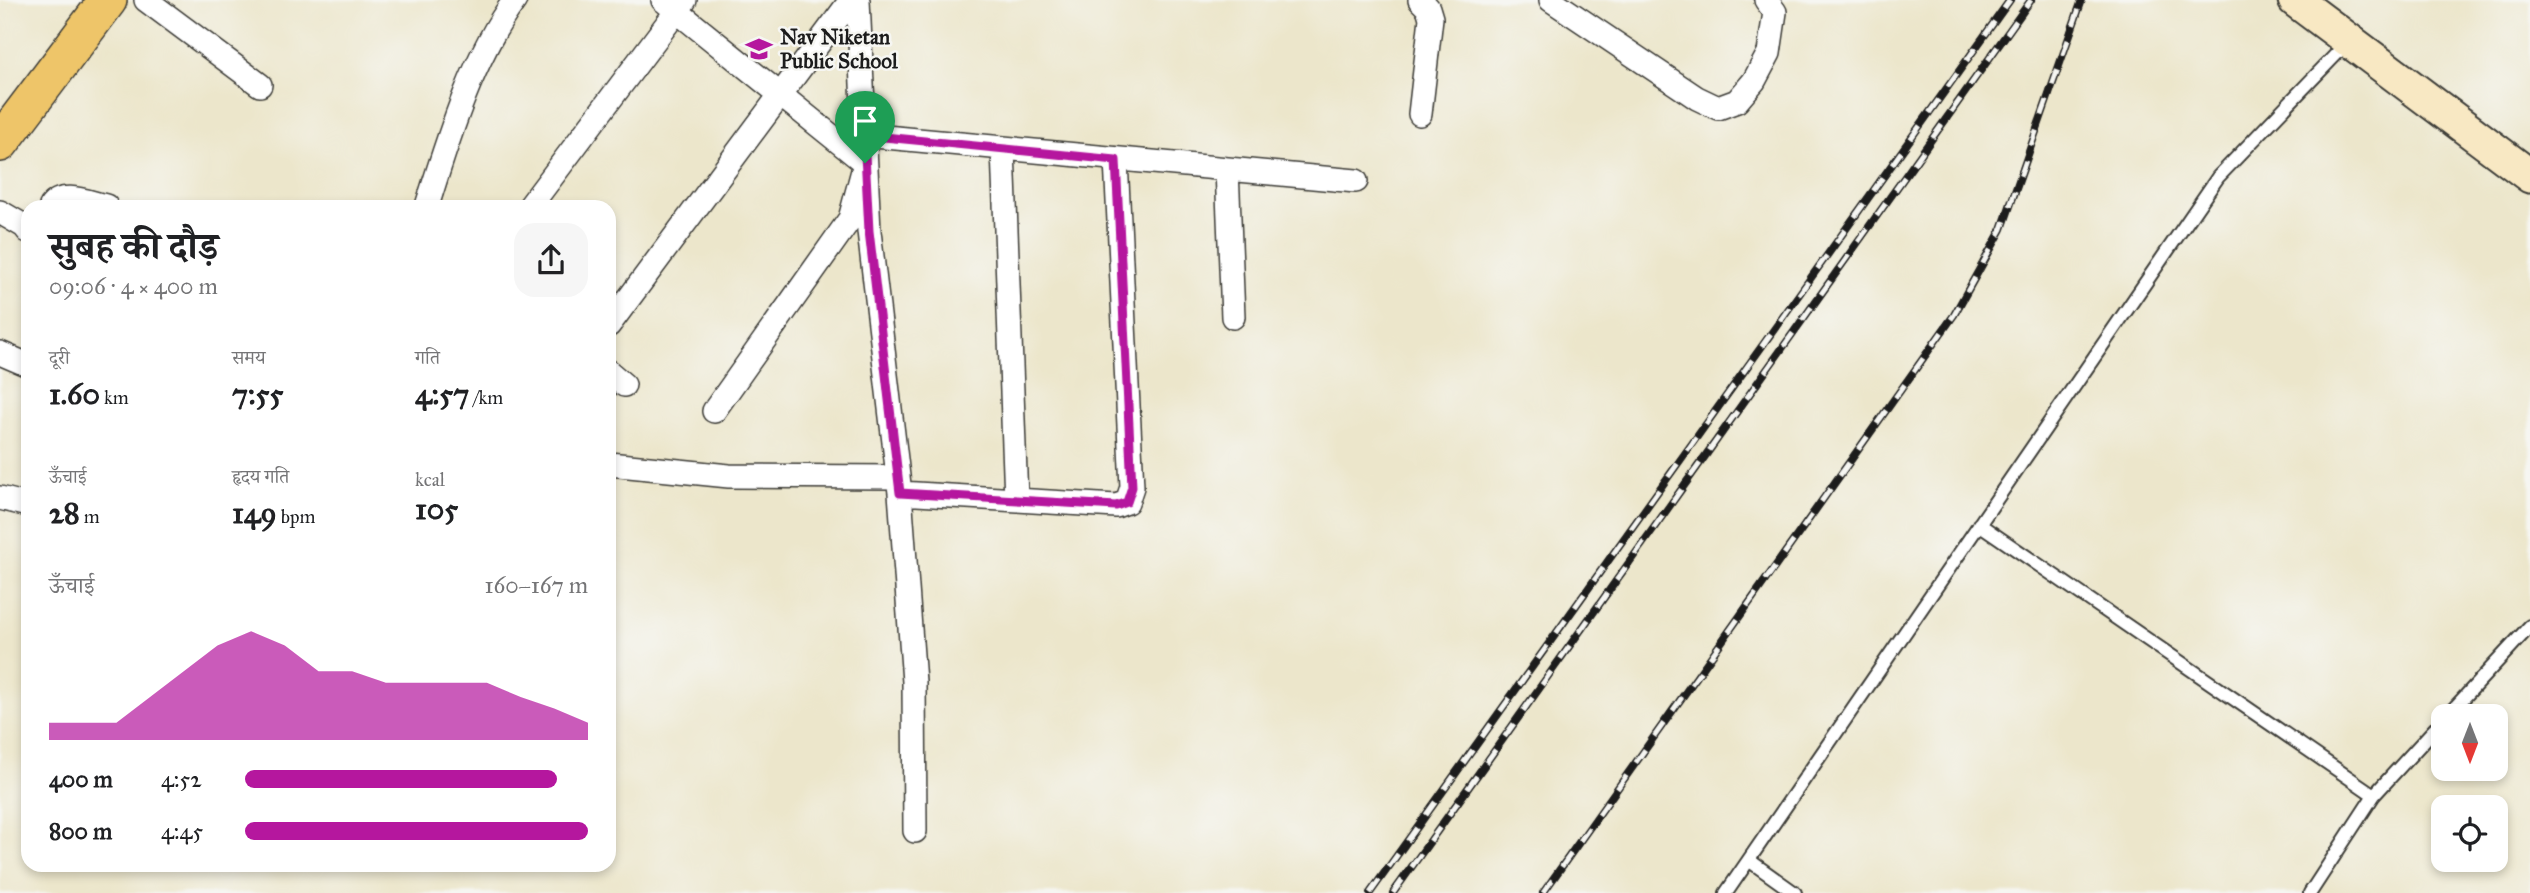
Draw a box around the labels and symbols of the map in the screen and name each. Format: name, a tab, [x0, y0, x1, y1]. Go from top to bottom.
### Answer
place label: Nav Niketan Public School	[780, 24, 899, 74]
school or university icon: Nav Niketan Public School	[744, 34, 774, 64]
pin	[835, 91, 895, 163]
north arrow	[2431, 704, 2508, 780]

